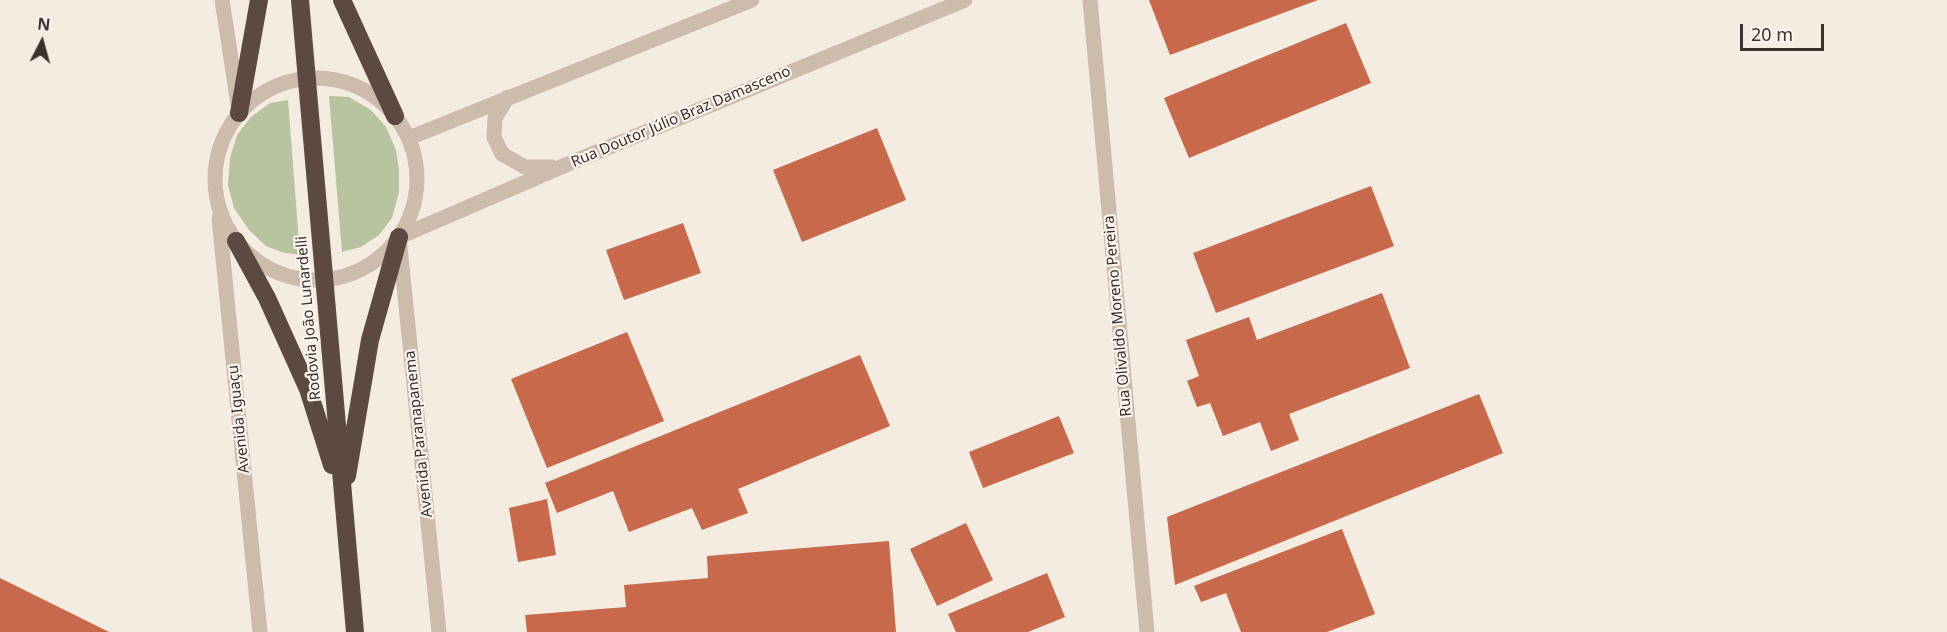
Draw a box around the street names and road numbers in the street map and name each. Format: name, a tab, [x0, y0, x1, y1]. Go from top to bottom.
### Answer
street label: Rua Doutor Júlio Braz Damasceno	[568, 62, 794, 172]
street label: Rua Olivaldo Moreno Pereira	[1100, 215, 1136, 417]
street label: Rodovia João Lunardelli	[293, 235, 325, 401]
street label: Avenida Paranapanema	[401, 350, 437, 518]
street label: Avenida Iguaçu	[224, 364, 254, 474]

